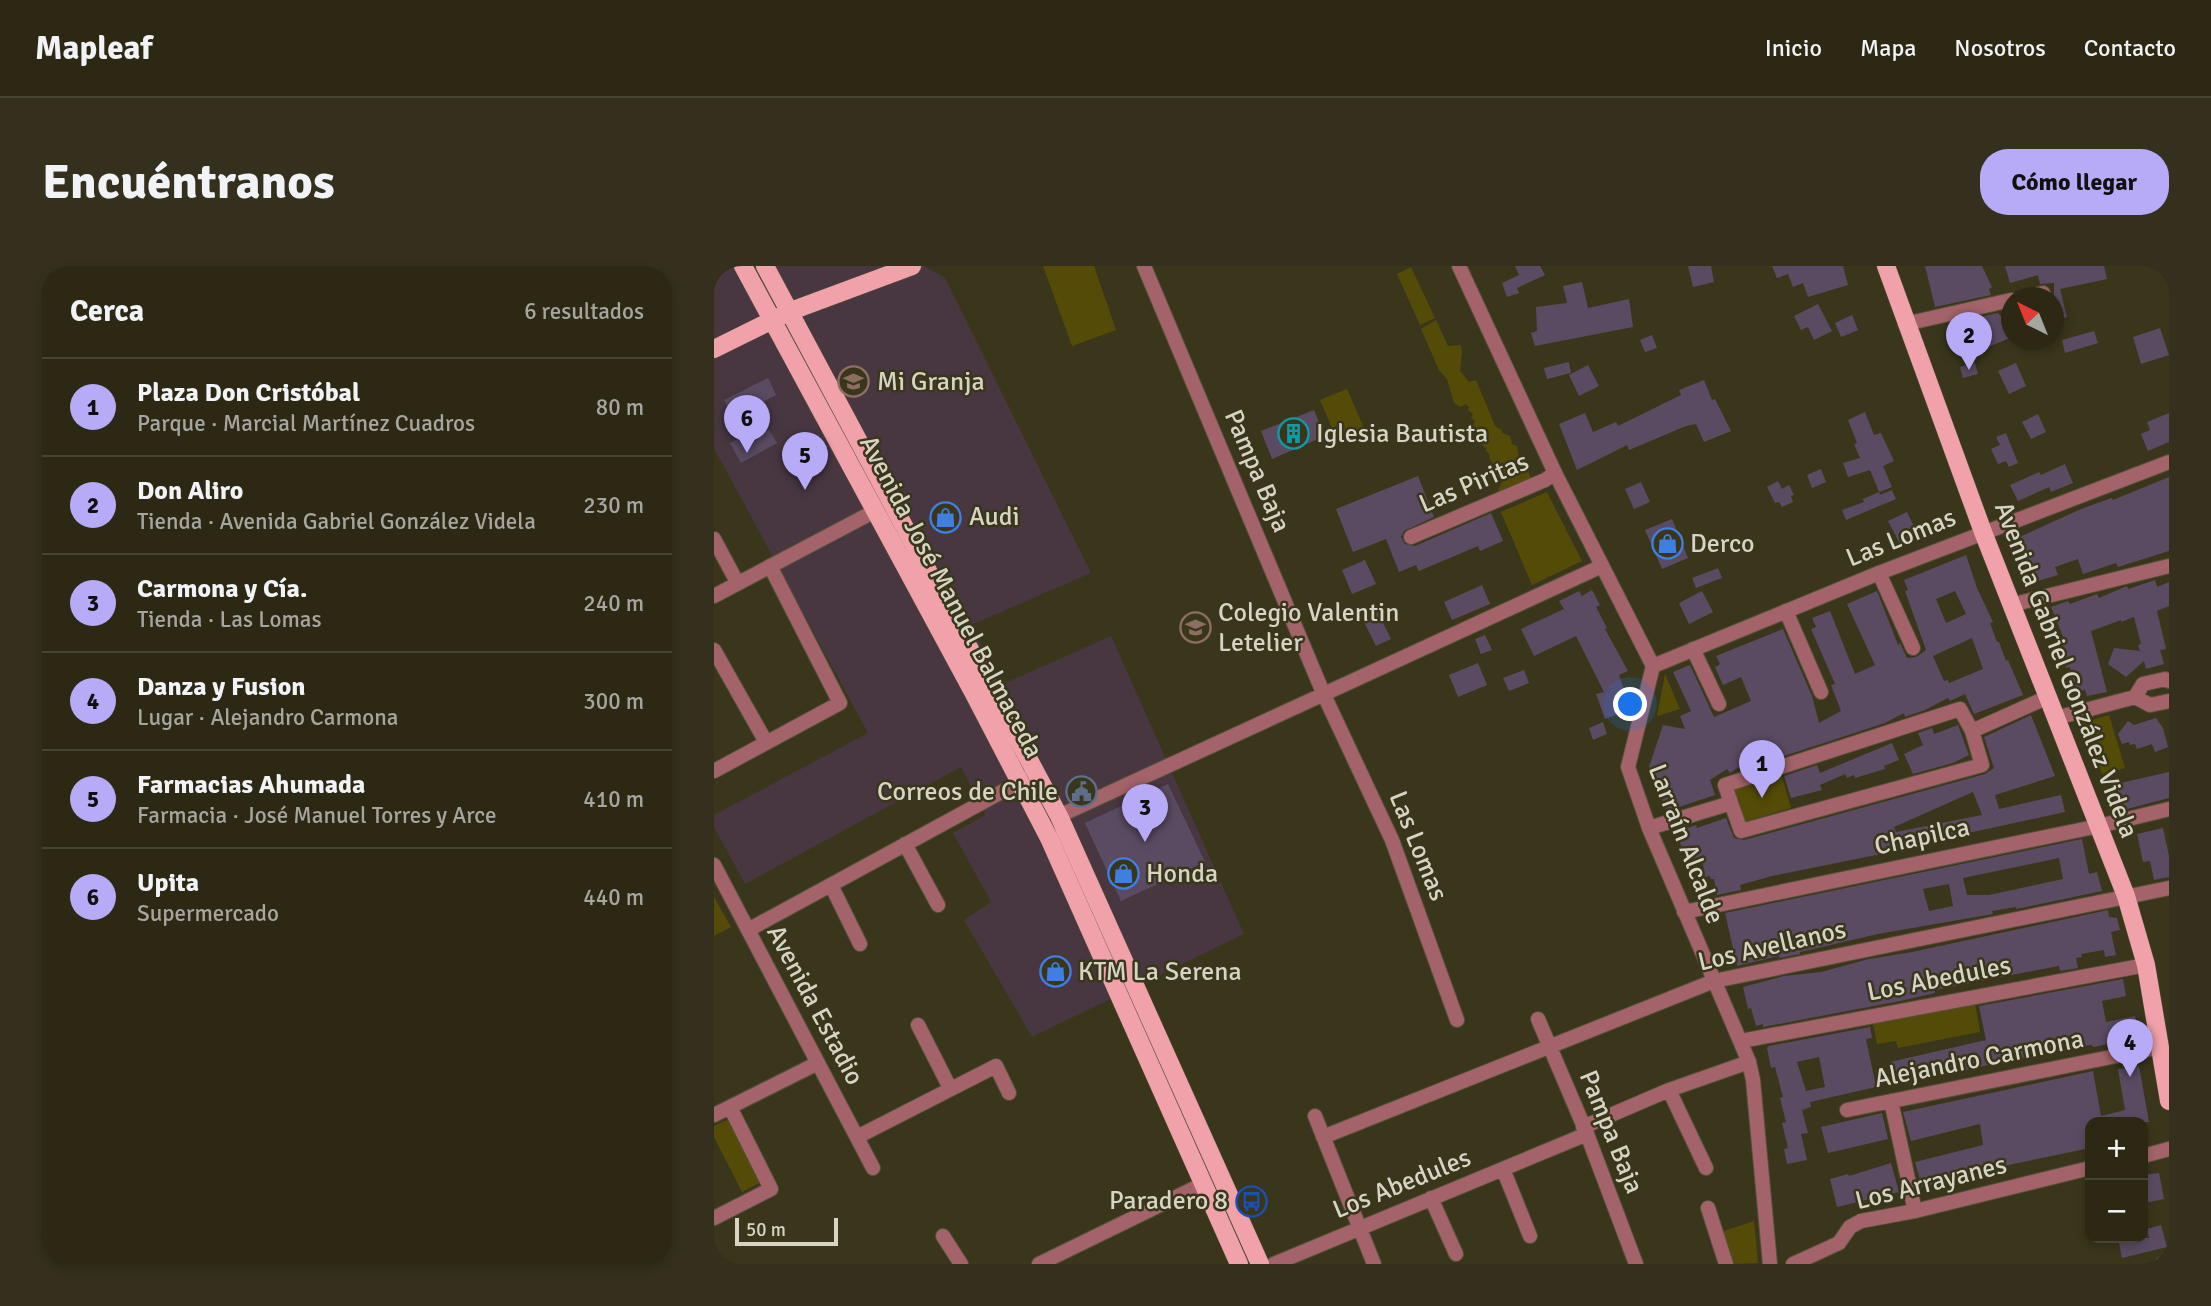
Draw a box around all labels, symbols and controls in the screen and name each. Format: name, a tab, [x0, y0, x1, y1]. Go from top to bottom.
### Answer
text: Mapleaf	[35, 28, 152, 69]
text: Inicio	[1765, 33, 1822, 63]
text: Mapa	[1860, 33, 1916, 63]
text: Nosotros	[1954, 33, 2046, 63]
text: Contacto	[2084, 33, 2176, 63]
button: Cómo llegar	[1980, 149, 2169, 215]
text: Encuéntranos	[42, 152, 335, 212]
north arrow	[2001, 287, 2064, 350]
text: Cerca	[70, 293, 144, 330]
text: 6 resultados	[524, 297, 644, 326]
pin: 2	[1946, 312, 1992, 370]
school or university icon: Mi Granja	[837, 365, 871, 399]
place label: Mi Granja	[877, 366, 985, 398]
text: Plaza Don Cristóbal	[137, 377, 360, 409]
text: 1	[87, 393, 99, 422]
text: 80 m	[596, 393, 644, 422]
pin: 6	[724, 395, 770, 453]
street label: Pampa Baja	[1217, 405, 1297, 537]
text: Parque · Marcial Martínez Cuadros	[137, 409, 475, 438]
building icon: Iglesia Bautista	[1276, 417, 1310, 451]
place label: Iglesia Bautista	[1316, 418, 1488, 450]
street label: Avenida José Manuel Balmaceda	[852, 430, 1050, 764]
pin: 5	[782, 432, 828, 490]
street label: Las Piritas	[1414, 446, 1534, 520]
text: Don Aliro	[137, 475, 243, 507]
text: 2	[87, 491, 99, 520]
text: 230 m	[583, 491, 644, 520]
street label: Avenida Gabriel González Videla	[1987, 497, 2145, 843]
shop icon: Audi	[929, 500, 963, 534]
place label: Audi	[969, 501, 1020, 533]
street label: Las Lomas	[1842, 502, 1960, 574]
text: Tienda · Avenida Gabriel González Videla	[137, 507, 536, 536]
shop icon: Derco	[1650, 527, 1684, 561]
place label: Derco	[1690, 528, 1755, 560]
text: Carmona y Cía.	[137, 573, 307, 605]
text: 3	[87, 589, 99, 618]
text: 240 m	[583, 589, 644, 618]
place label: Colegio Valentin Letelier	[1218, 597, 1400, 659]
text: Tienda · Las Lomas	[137, 605, 322, 634]
school or university icon: Colegio Valentin Letelier	[1178, 611, 1212, 645]
text: Danza y Fusion	[137, 671, 306, 703]
text: 4	[87, 687, 99, 716]
text: 300 m	[583, 687, 644, 716]
your location	[1613, 687, 1647, 721]
text: Lugar · Alejandro Carmona	[137, 703, 398, 732]
pin: 1	[1739, 740, 1785, 798]
street label: Larraín Alcalde	[1641, 760, 1731, 928]
text: Farmacias Ahumada	[137, 769, 365, 801]
public building icon: Correos de Chile	[1064, 775, 1098, 809]
place label: Correos de Chile	[877, 776, 1058, 808]
pin: 3	[1122, 784, 1168, 842]
text: 5	[87, 785, 99, 814]
text: 410 m	[583, 785, 644, 814]
street label: Las Lomas	[1382, 787, 1454, 905]
text: Farmacia · José Manuel Torres y Arce	[137, 801, 496, 830]
street label: Chapilca	[1871, 811, 1973, 863]
shop icon: Honda	[1106, 857, 1140, 891]
place label: Honda	[1146, 858, 1218, 890]
text: Upita	[137, 867, 199, 899]
text: 6	[87, 883, 99, 912]
text: 440 m	[583, 883, 644, 912]
text: Supermercado	[137, 899, 279, 928]
street label: Los Avellanos	[1695, 913, 1849, 979]
street label: Avenida Estadio	[759, 920, 871, 1090]
street label: Los Abedules	[1864, 949, 2014, 1009]
shop icon: KTM La Serena	[1038, 955, 1072, 989]
place label: KTM La Serena	[1078, 956, 1242, 988]
pin: 4	[2107, 1019, 2153, 1077]
street label: Alejandro Carmona	[1872, 1023, 2086, 1095]
street label: Pampa Baja	[1572, 1066, 1650, 1198]
map controls	[2085, 1117, 2148, 1243]
button: +	[2085, 1117, 2148, 1180]
street label: Los Abedules	[1328, 1142, 1476, 1226]
street label: Los Arrayanes	[1852, 1149, 2010, 1217]
button: −	[2085, 1180, 2148, 1243]
bus stop icon: Paradero 8	[1234, 1184, 1268, 1218]
place label: Paradero 8	[1109, 1185, 1228, 1217]
scale bar	[735, 1215, 838, 1247]
text: 50 m	[746, 1218, 786, 1242]

